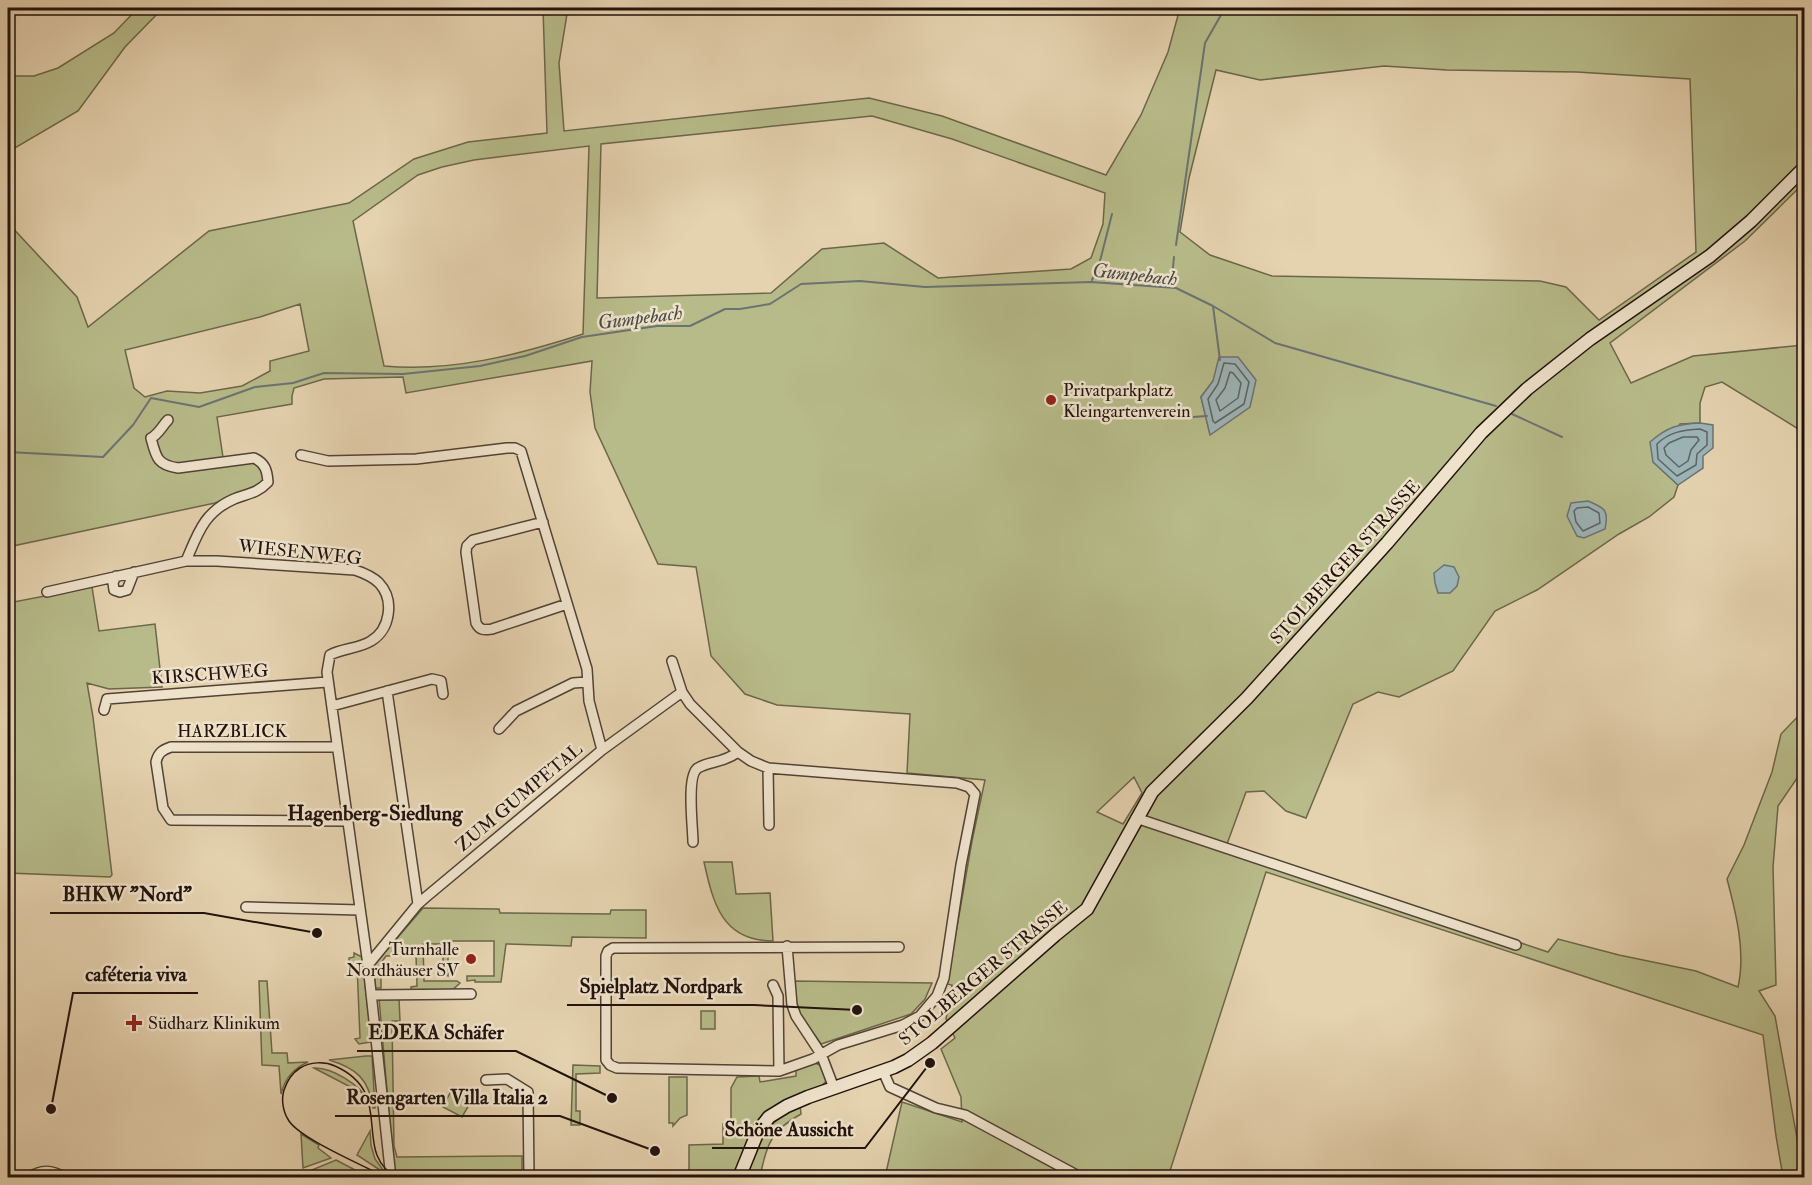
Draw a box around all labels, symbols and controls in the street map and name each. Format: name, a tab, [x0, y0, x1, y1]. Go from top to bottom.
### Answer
water label: Gumpebach	[1091, 258, 1179, 291]
water label: Gumpebach	[596, 300, 684, 335]
place label: Privatparkplatz Kleingartenverein	[1063, 379, 1190, 423]
marker: Privatparkplatz Kleingartenverein	[1044, 393, 1058, 407]
street label: STOLBERGER STRASSE	[1265, 475, 1425, 649]
street label: WIESENWEG	[236, 534, 363, 570]
street label: KIRSCHWEG	[151, 659, 269, 690]
street label: HARZBLICK	[177, 720, 288, 743]
street label: ZUM GUMPETAL	[451, 738, 587, 857]
district label: Hagenberg-Siedlung	[287, 800, 463, 827]
callout: BHKW "Nord"	[50, 875, 204, 913]
text: BHKW "Nord"	[62, 882, 192, 907]
street label: STOLBERGER STRASSE	[894, 896, 1073, 1051]
place label: Turnhalle Nordhäuser SV	[346, 938, 460, 982]
marker: Turnhalle Nordhäuser SV	[464, 952, 478, 966]
callout: caféteria viva	[73, 955, 198, 993]
text: caféteria viva	[85, 962, 188, 987]
callout: Spielplatz Nordpark	[567, 967, 754, 1005]
text: Spielplatz Nordpark	[579, 974, 743, 1000]
place label: Südharz Klinikum	[148, 1012, 280, 1035]
callout: EDEKA Schäfer	[357, 1013, 516, 1051]
marker: Südharz Klinikum	[125, 1014, 143, 1032]
text: EDEKA Schäfer	[368, 1020, 504, 1045]
callout: Rosengarten Villa Italia 2	[335, 1078, 560, 1116]
text: Rosengarten Villa Italia 2	[346, 1085, 548, 1111]
callout: Schöne Aussicht	[712, 1110, 865, 1148]
text: Schöne Aussicht	[724, 1117, 854, 1142]

